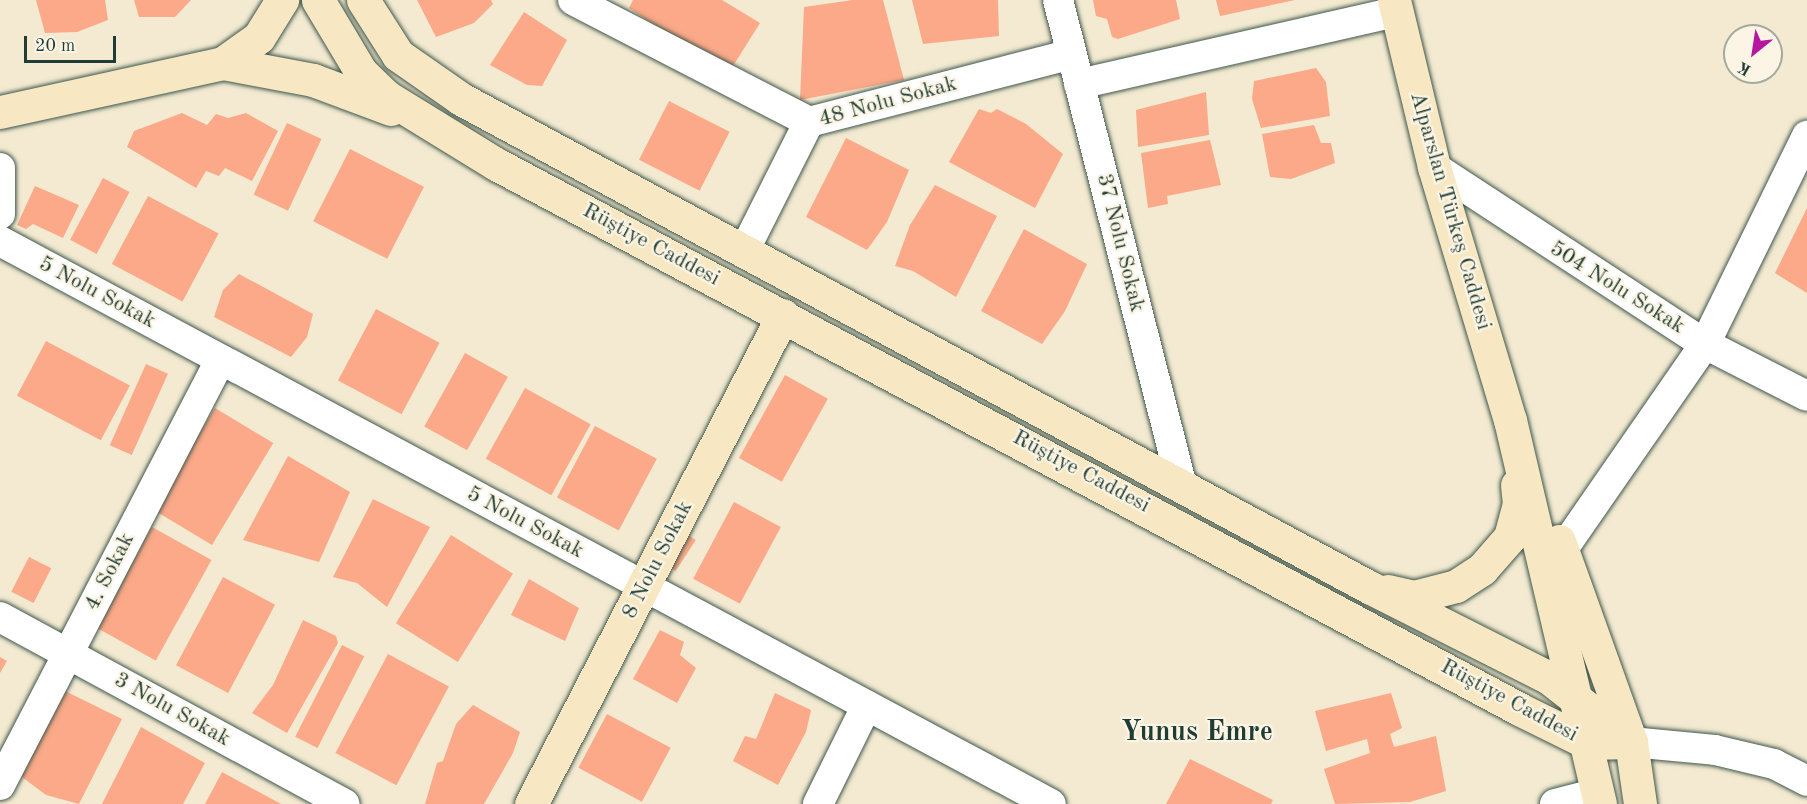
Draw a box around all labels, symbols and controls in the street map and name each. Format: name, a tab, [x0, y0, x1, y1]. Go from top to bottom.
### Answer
scale bar	[27, 24, 118, 62]
north arrow	[1723, 24, 1783, 84]
text: 20 m	[35, 37, 75, 55]
text: K	[1736, 58, 1754, 78]
street label: 48 Nolu Sokak	[816, 71, 960, 133]
street label: Alparslan Türkeş Caddesi	[1403, 89, 1497, 333]
street label: 37 Nolu Sokak	[1090, 171, 1150, 315]
street label: Rüştiye Caddesi	[578, 198, 724, 292]
street label: 504 Nolu Sokak	[1545, 236, 1689, 340]
street label: 5 Nolu Sokak	[34, 251, 160, 335]
street label: Rüştiye Caddesi	[1008, 425, 1154, 519]
street label: 5 Nolu Sokak	[462, 481, 588, 565]
street label: 8 Nolu Sokak	[617, 497, 699, 623]
street label: 4. Sokak	[79, 529, 141, 615]
street label: Rüştiye Caddesi	[1436, 654, 1582, 748]
street label: 3 Nolu Sokak	[109, 667, 235, 753]
district label: Yunus Emre	[1121, 716, 1273, 750]

